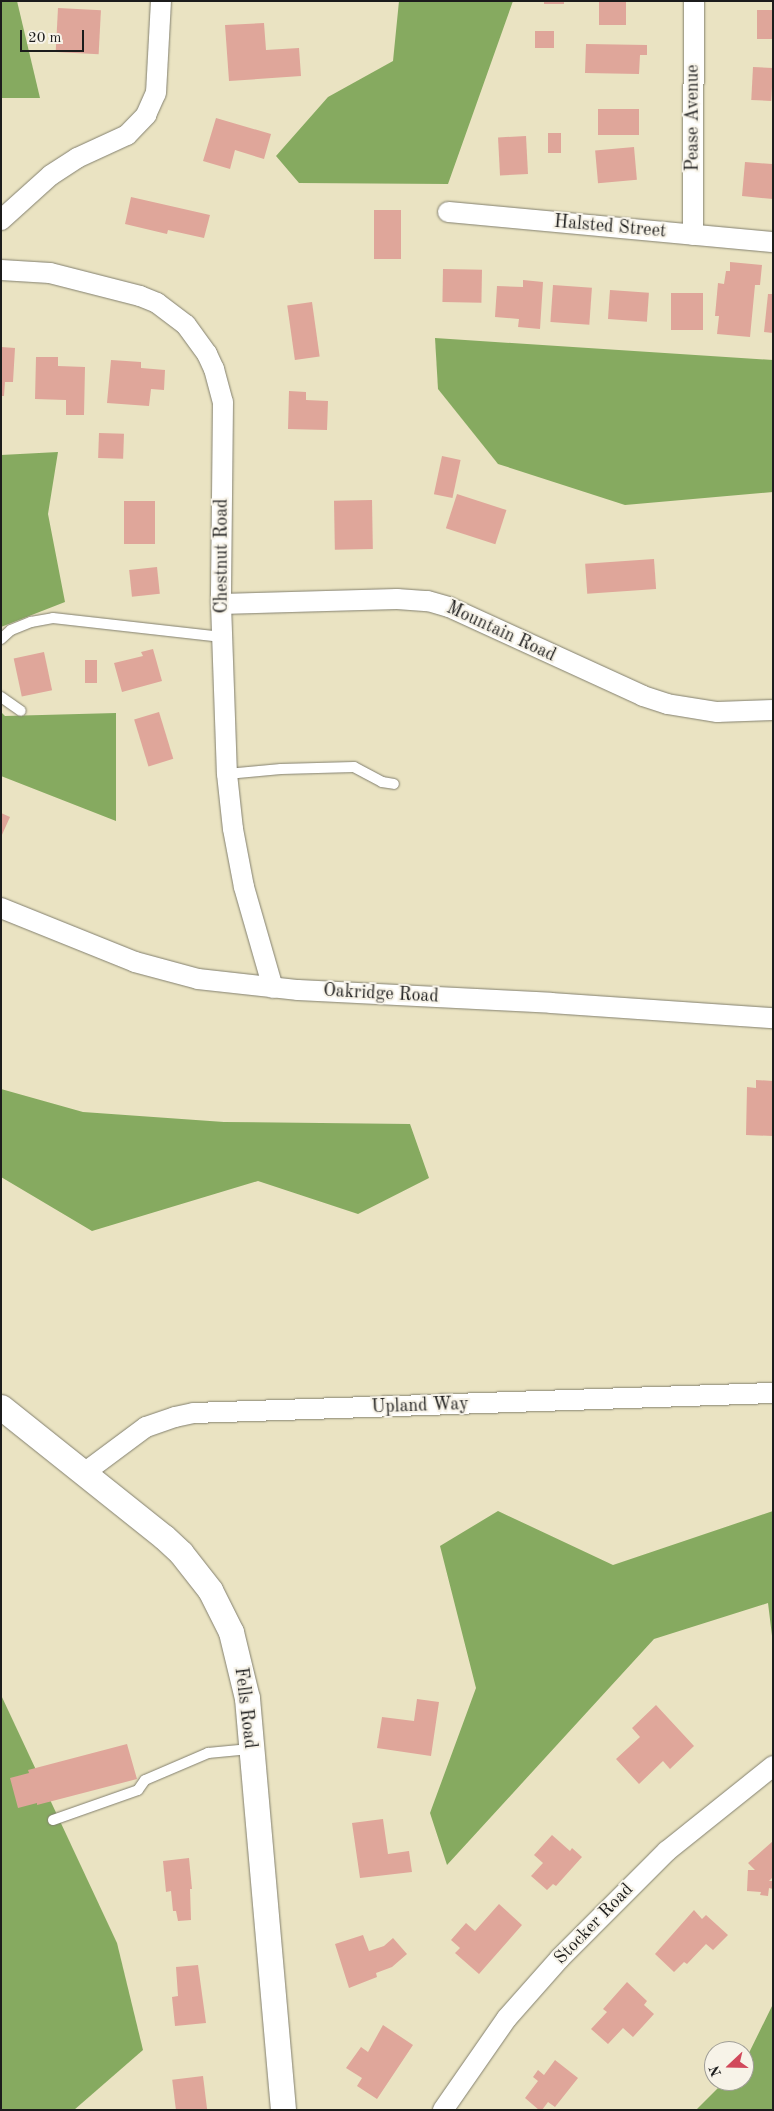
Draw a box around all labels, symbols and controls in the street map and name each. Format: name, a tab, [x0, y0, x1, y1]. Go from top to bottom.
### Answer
scale bar	[22, 20, 86, 52]
text: 20 m	[28, 31, 62, 46]
street label: Pease Avenue	[682, 65, 704, 171]
street label: Halsted Street	[553, 211, 667, 243]
street label: Chestnut Road	[211, 498, 233, 614]
street label: Mountain Road	[443, 597, 559, 667]
street label: Oakridge Road	[323, 980, 439, 1008]
street label: Upland Way	[371, 1394, 469, 1418]
street label: Fells Road	[229, 1666, 261, 1750]
street label: Stocker Road	[550, 1879, 638, 1969]
north arrow	[704, 2041, 754, 2091]
text: N	[707, 2064, 724, 2079]

